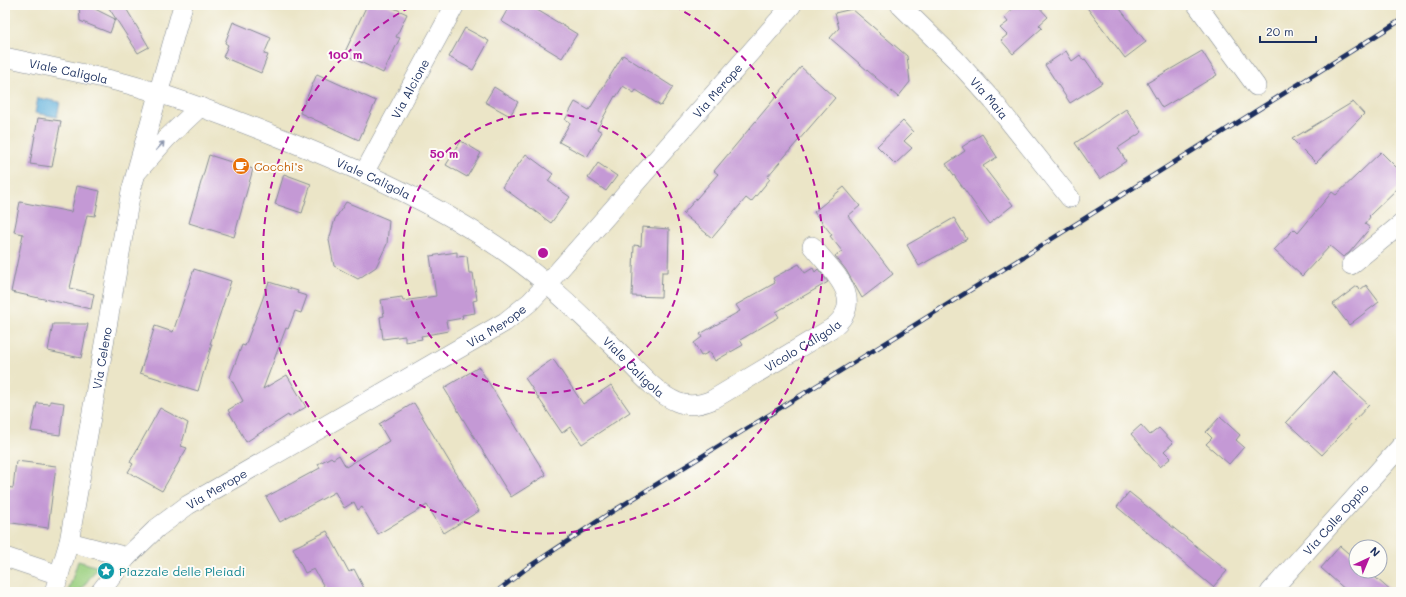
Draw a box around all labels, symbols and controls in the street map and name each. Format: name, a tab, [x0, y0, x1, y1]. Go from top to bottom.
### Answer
scale bar	[1260, 18, 1316, 44]
text: 20 m	[1266, 23, 1294, 39]
text: 100 m	[328, 46, 362, 62]
street label: Viale Caligola	[28, 54, 110, 87]
street label: Via Alcione	[387, 56, 432, 121]
street label: Via Merope	[689, 60, 746, 121]
street label: Via Maia	[967, 73, 1012, 122]
one-way arrow	[155, 141, 165, 151]
text: 50 m	[430, 145, 458, 161]
street label: Viale Caligola	[334, 154, 414, 202]
cafe icon: Cocchi’s	[231, 156, 251, 176]
place label: Cocchi’s	[254, 158, 304, 174]
centre of rings	[536, 246, 550, 260]
street label: Via Merope	[464, 300, 529, 351]
street label: Vicolo Caligola	[761, 316, 845, 375]
street label: Via Celeno	[88, 326, 115, 390]
street label: Viale Caligola	[600, 333, 668, 401]
street label: Via Merope	[183, 465, 250, 513]
street label: Via Colle Oppio	[1299, 480, 1372, 558]
north arrow	[1348, 539, 1388, 579]
text: N	[1367, 543, 1384, 560]
place icon: Piazzale delle Pleiadi	[96, 561, 116, 581]
place label: Piazzale delle Pleiadi	[119, 563, 245, 579]

